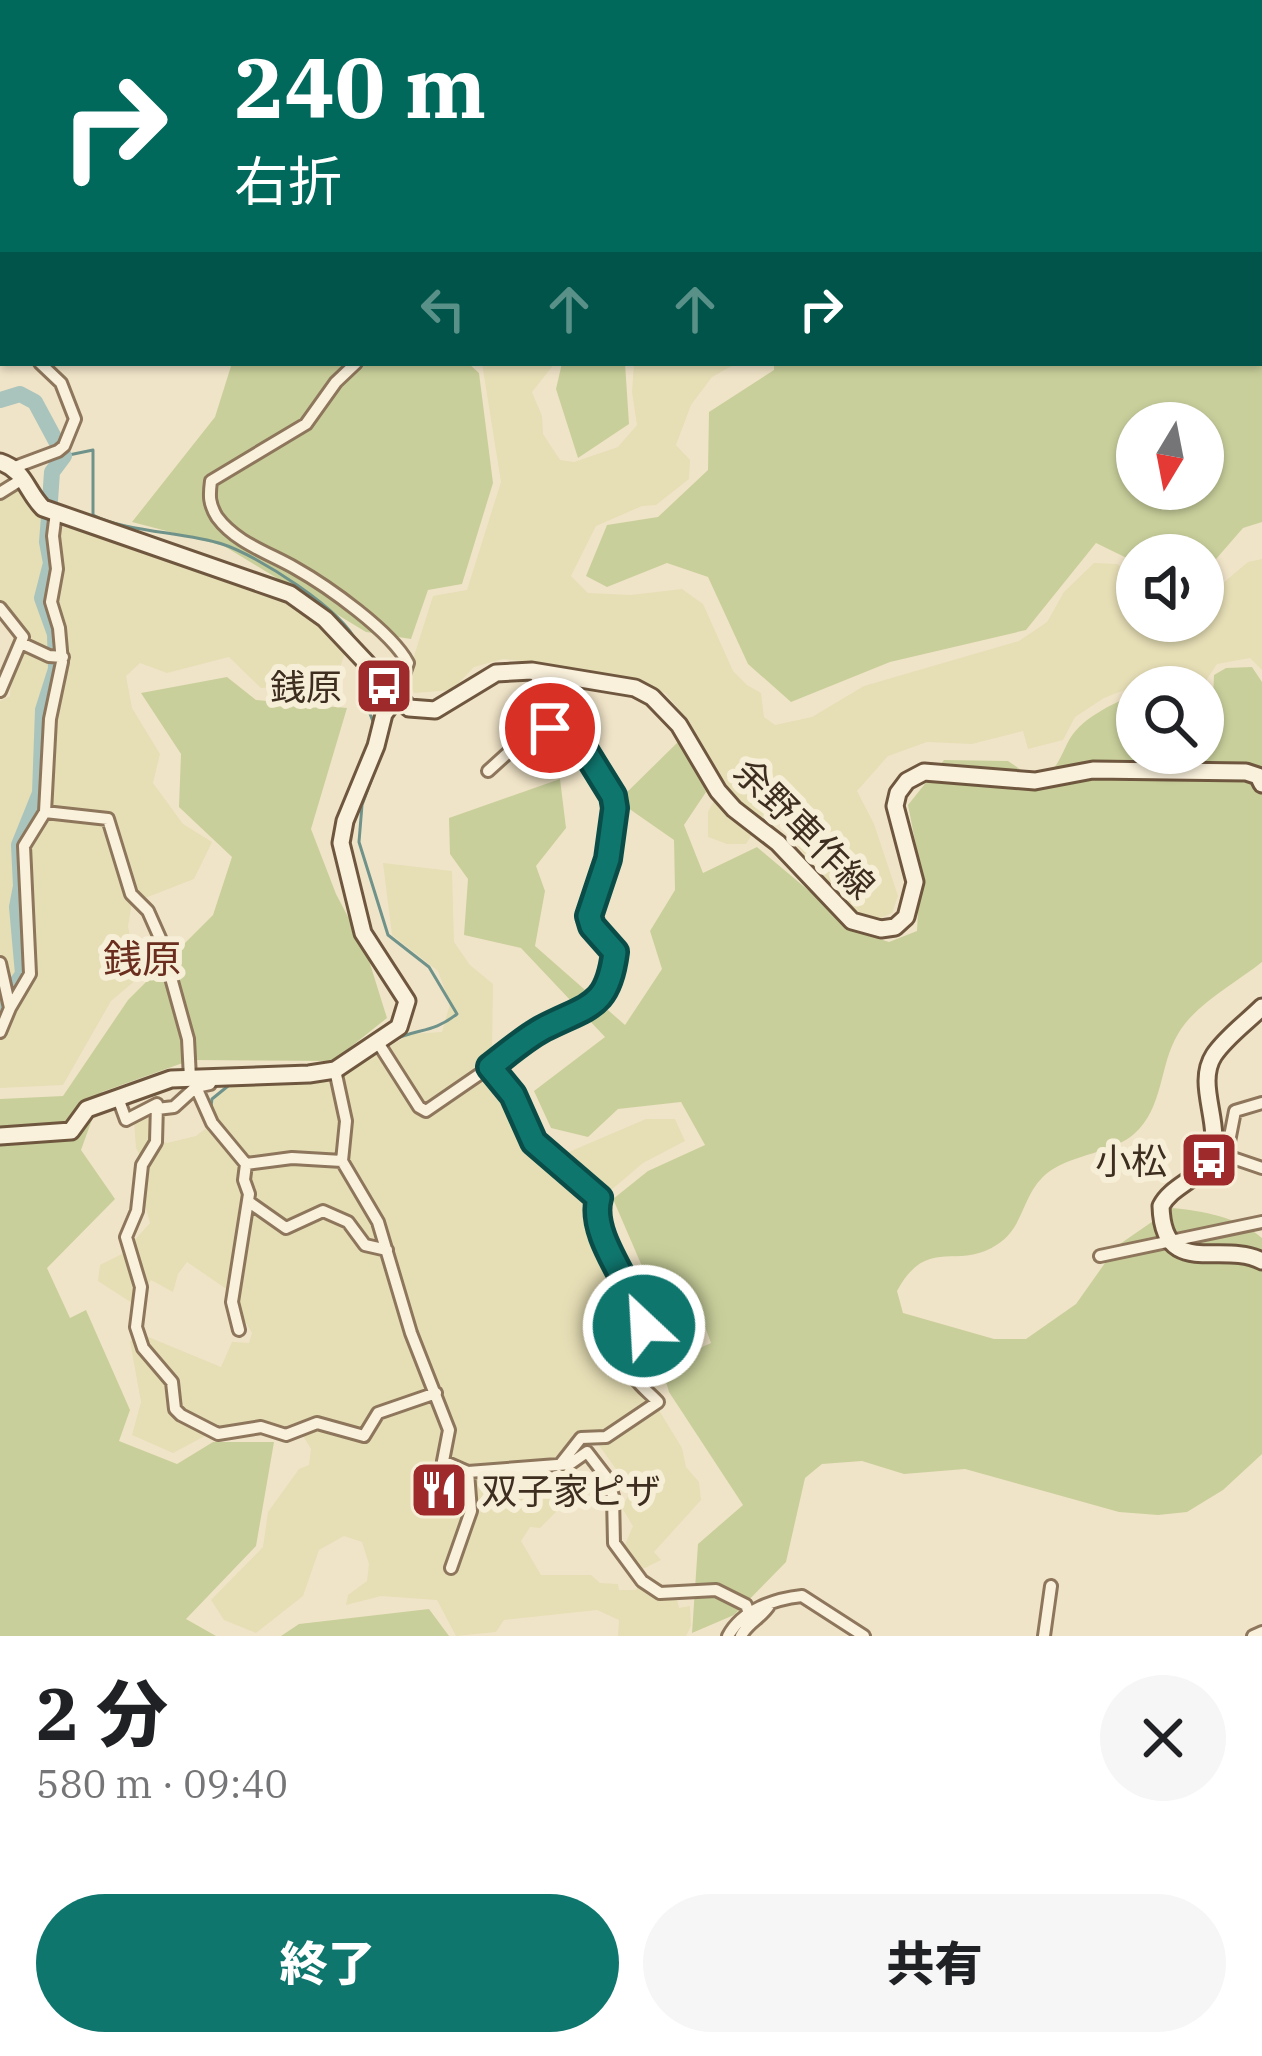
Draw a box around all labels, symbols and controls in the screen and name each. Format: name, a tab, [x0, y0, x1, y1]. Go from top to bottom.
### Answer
text: 240 m	[234, 32, 486, 141]
icon: right	[36, 48, 192, 204]
text: 右折	[234, 146, 342, 216]
icon: left	[410, 276, 476, 342]
icon: ahead	[536, 276, 602, 342]
icon: ahead	[662, 276, 728, 342]
icon: right	[788, 276, 854, 342]
north arrow	[1116, 402, 1224, 510]
map controls	[1116, 402, 1224, 774]
button: sound	[1116, 534, 1224, 642]
bus stop icon: 銭原	[353, 655, 415, 717]
place label: 銭原	[270, 663, 342, 710]
button: search	[1116, 666, 1224, 774]
pin	[499, 677, 601, 779]
icon: arrive	[517, 695, 583, 761]
street label: 余野車作線	[725, 748, 885, 908]
district label: 銭原	[103, 933, 181, 984]
bus stop icon: 小松	[1178, 1129, 1240, 1191]
place label: 小松	[1095, 1137, 1167, 1184]
position arrow	[581, 1263, 707, 1389]
restaurant icon: 双子家ピザ	[408, 1459, 470, 1521]
place label: 双子家ピザ	[481, 1467, 661, 1514]
text: 2 分	[36, 1666, 168, 1760]
button: close	[1100, 1675, 1226, 1801]
text: 580 m · 09:40	[36, 1758, 288, 1809]
button: 終了	[36, 1894, 619, 2032]
button: 共有	[643, 1894, 1226, 2032]

